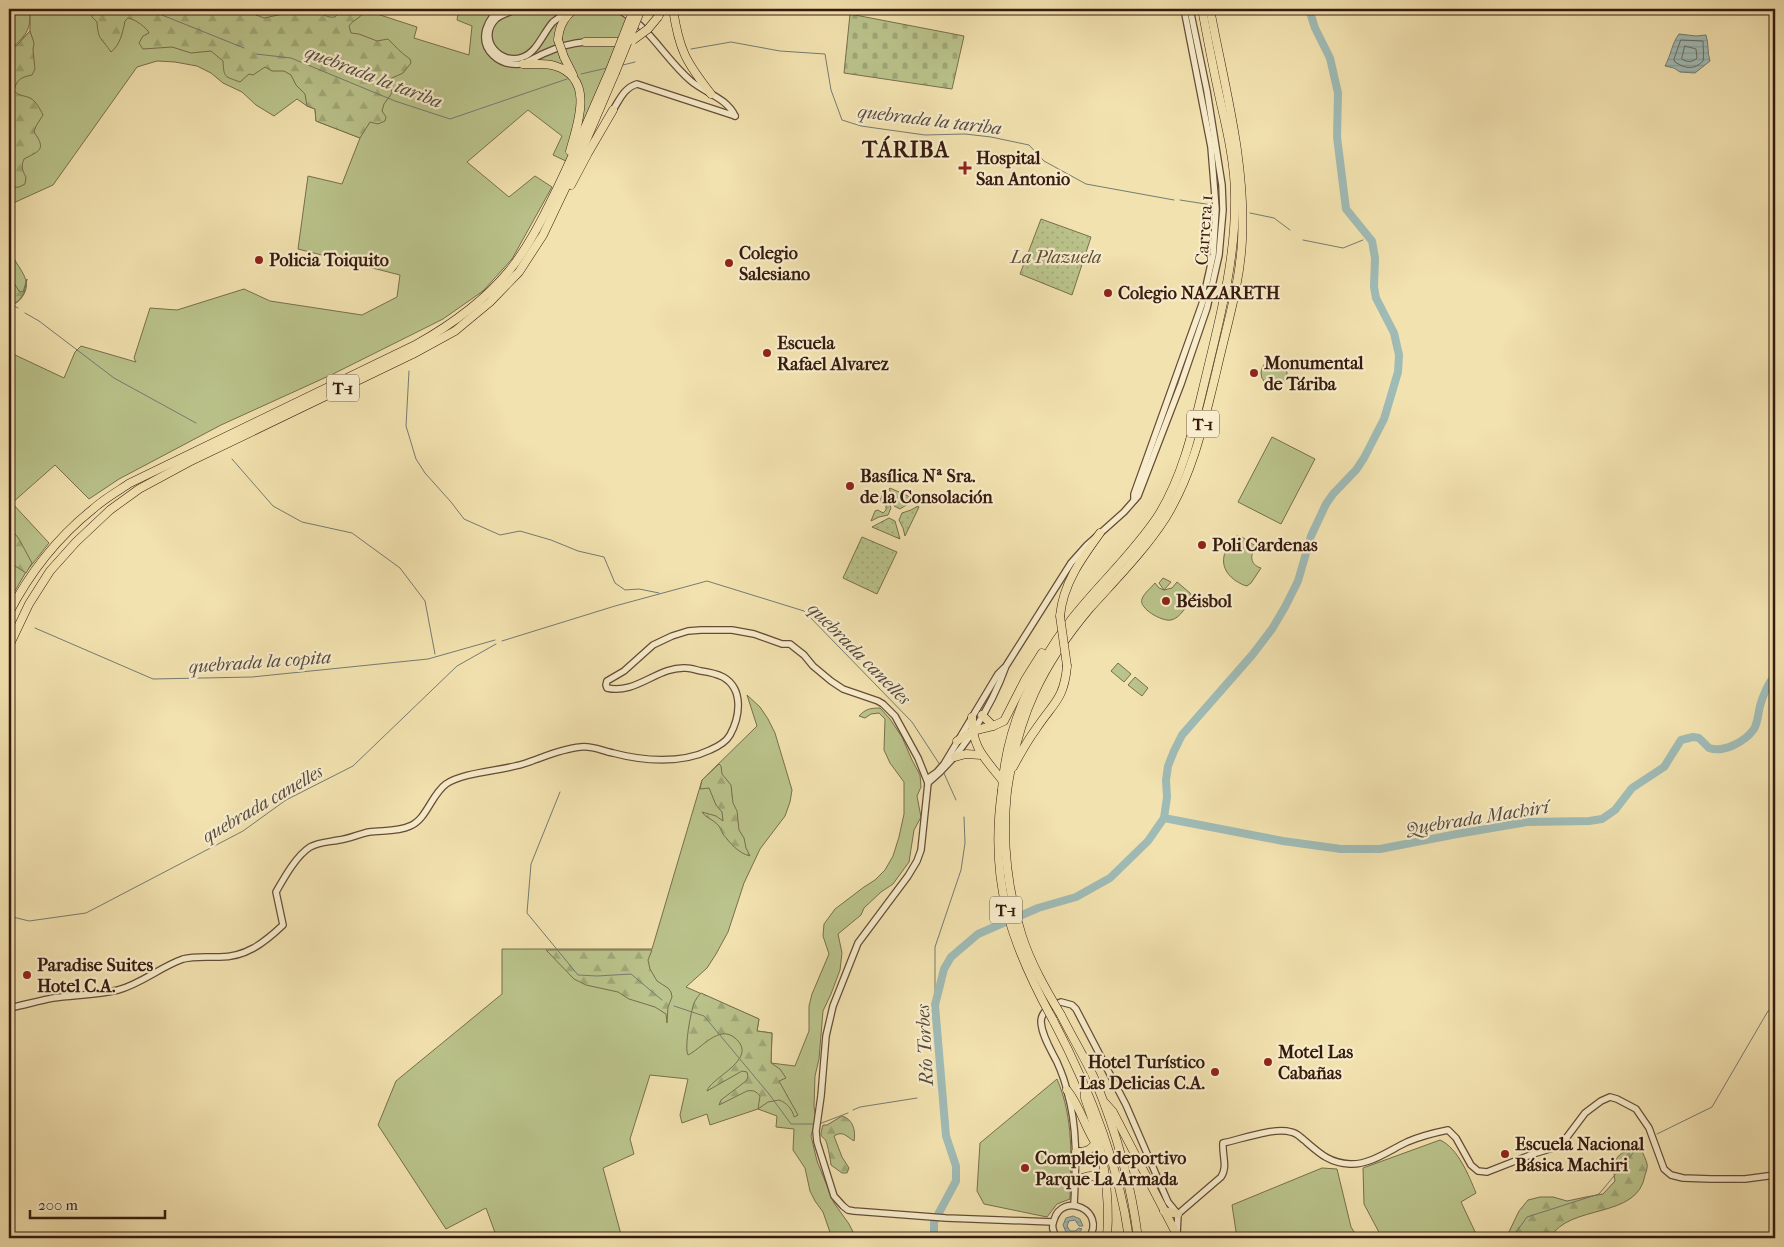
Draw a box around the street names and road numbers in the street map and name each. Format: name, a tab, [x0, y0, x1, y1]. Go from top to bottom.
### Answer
street label: Carrera 1	[1192, 194, 1217, 266]
road number: T-1	[327, 374, 359, 402]
road number: T-1	[1187, 410, 1219, 438]
road number: T-1	[990, 896, 1022, 924]

